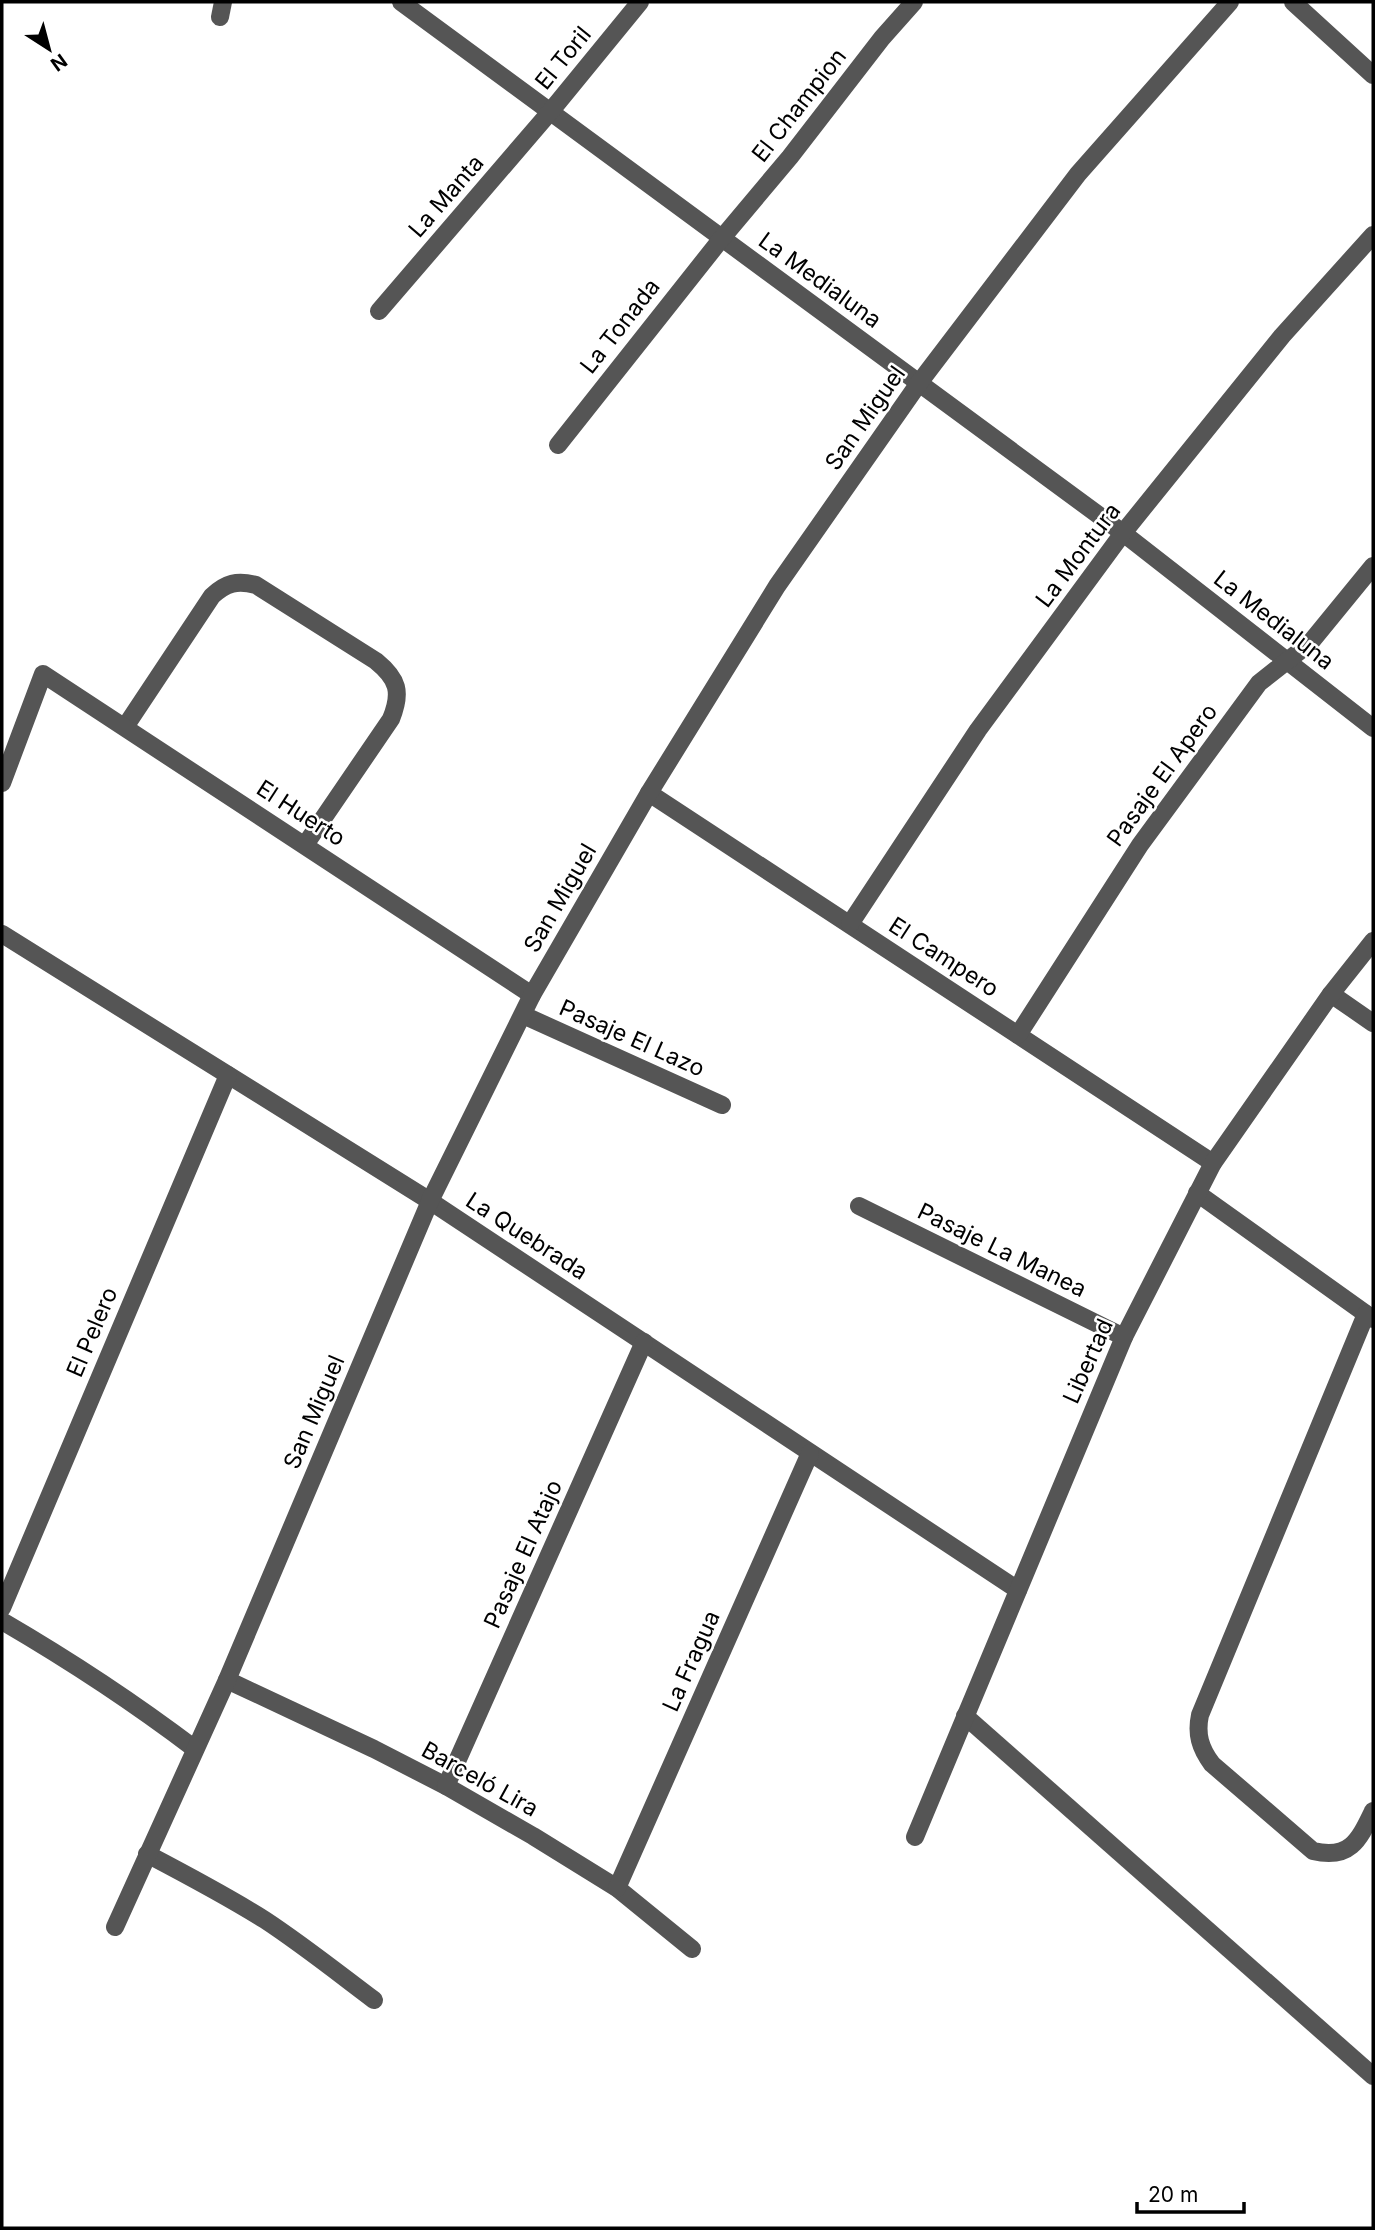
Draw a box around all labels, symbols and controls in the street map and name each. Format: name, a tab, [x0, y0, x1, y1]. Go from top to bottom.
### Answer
north arrow	[14, 14, 84, 84]
street label: El Toril	[529, 21, 597, 95]
street label: El Champion	[746, 43, 852, 167]
text: N	[46, 49, 71, 76]
street label: La Manta	[403, 149, 489, 243]
street label: La Medialuna	[753, 226, 887, 334]
street label: La Tonada	[574, 273, 666, 379]
street label: San Miguel	[819, 361, 911, 475]
street label: La Montura	[1030, 497, 1126, 613]
street label: La Medialuna	[1208, 564, 1340, 676]
street label: Pasaje El Apero	[1101, 698, 1223, 852]
street label: El Huerto	[251, 774, 351, 852]
street label: San Miguel	[518, 839, 602, 957]
street label: El Campero	[884, 911, 1004, 1003]
street label: Pasaje El Lazo	[555, 993, 709, 1083]
street label: La Quebrada	[461, 1186, 593, 1286]
street label: Pasaje La Manea	[913, 1197, 1091, 1303]
street label: El Pelero	[61, 1283, 123, 1381]
street label: Libertad	[1057, 1314, 1119, 1408]
street label: San Miguel	[278, 1351, 350, 1473]
street label: Pasaje El Atajo	[478, 1476, 568, 1632]
street label: La Fragua	[656, 1606, 726, 1716]
street label: Barceló Lira	[417, 1736, 543, 1822]
scale bar	[1137, 2170, 1244, 2214]
text: 20 m	[1148, 2182, 1198, 2207]

